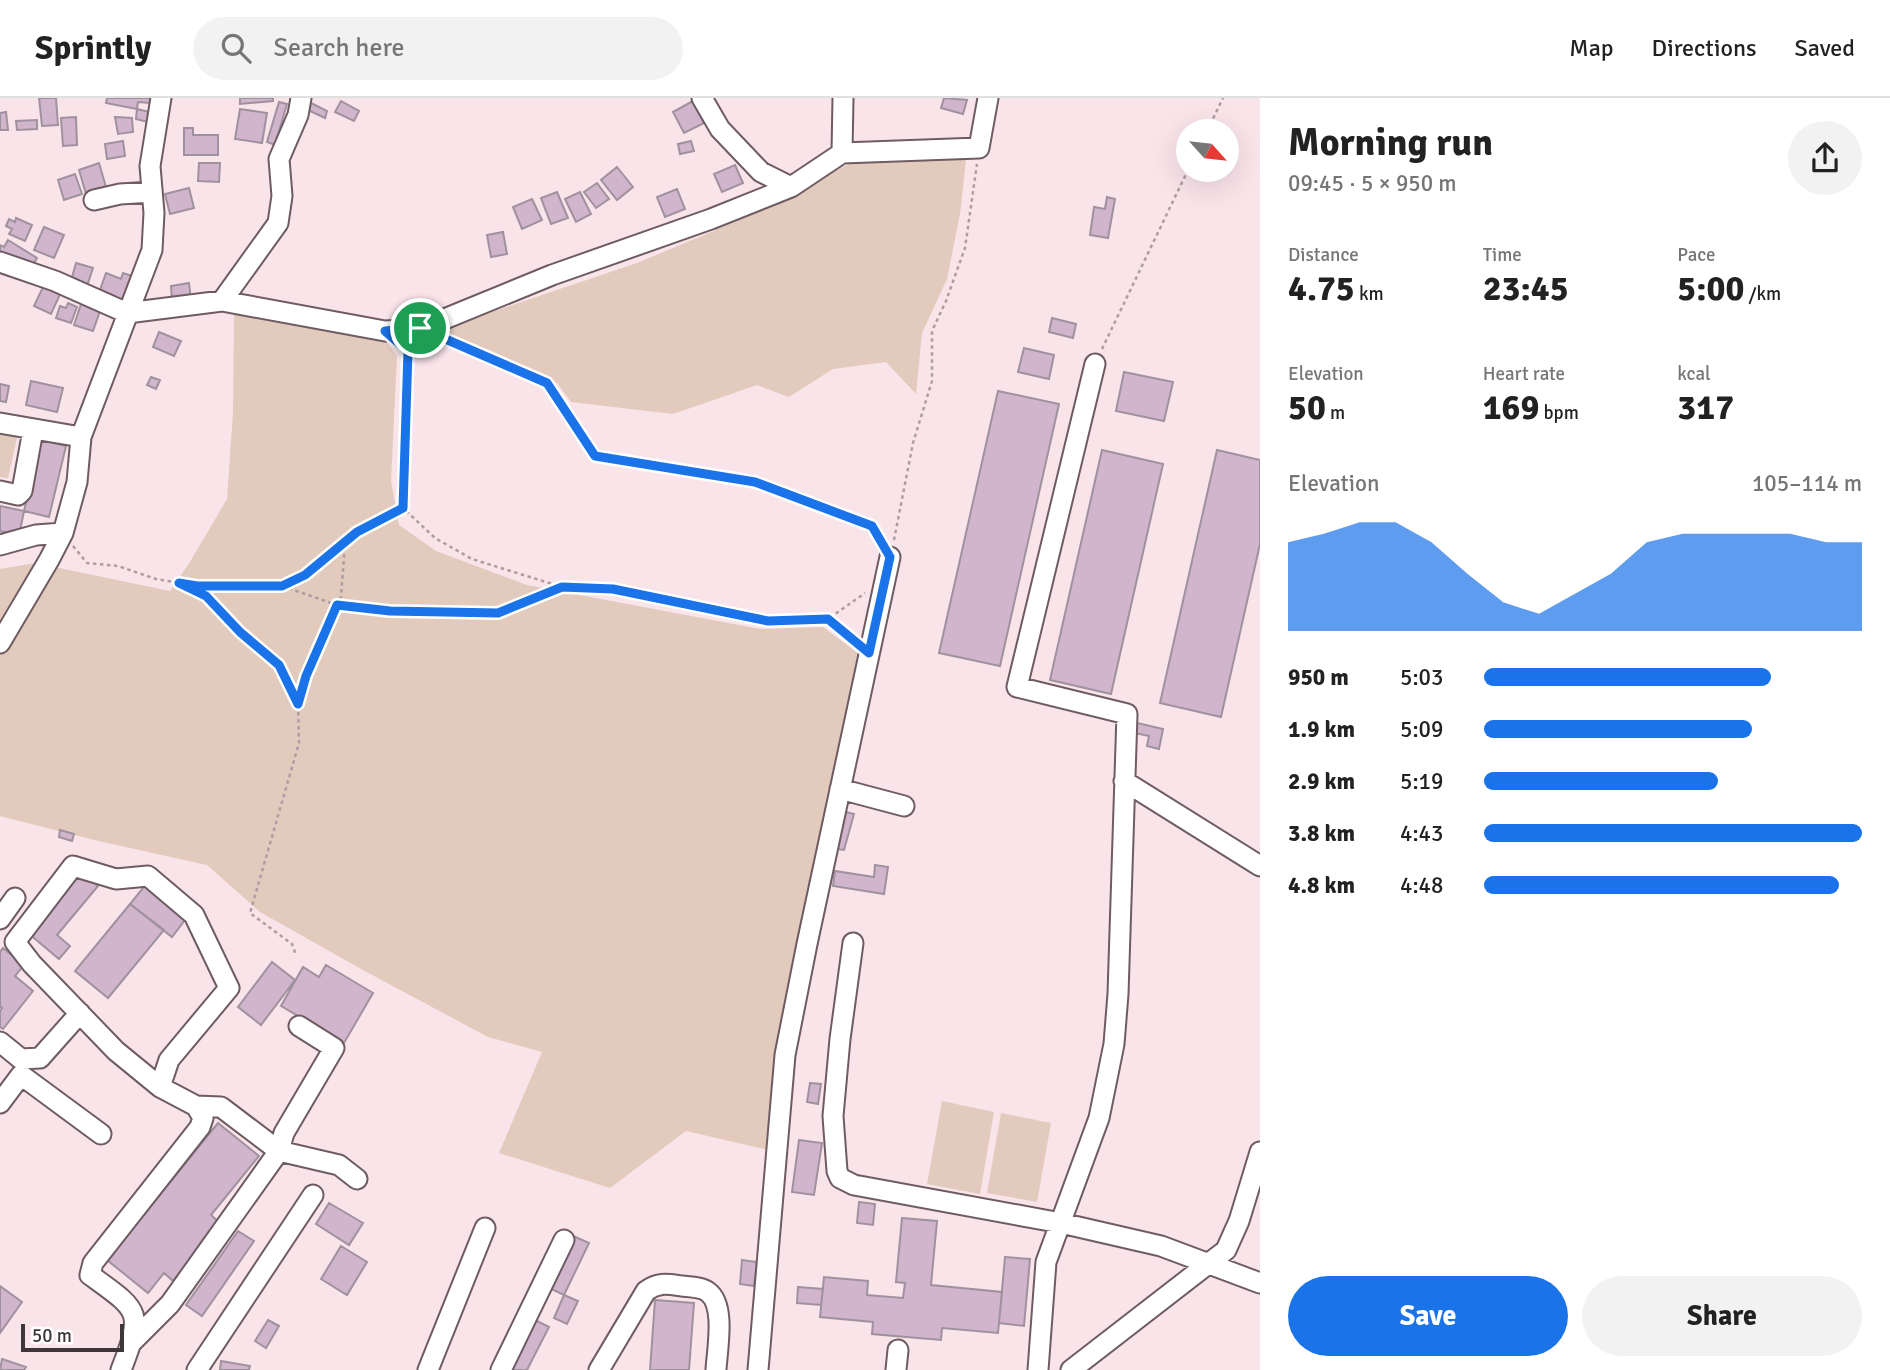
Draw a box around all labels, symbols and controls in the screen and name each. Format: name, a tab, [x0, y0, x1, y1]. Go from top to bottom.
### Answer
search box	[193, 17, 683, 80]
text: Sprintly	[35, 28, 151, 69]
icon: search	[217, 29, 255, 67]
text: Search here	[273, 32, 405, 64]
text: Map	[1569, 33, 1614, 63]
text: Directions	[1652, 33, 1757, 63]
text: Saved	[1795, 33, 1855, 63]
north arrow	[1176, 119, 1239, 182]
map controls	[1176, 119, 1239, 182]
text: Morning run	[1288, 119, 1493, 166]
button: share	[1788, 121, 1862, 195]
text: 09:45 · 5 × 950 m	[1288, 169, 1457, 198]
text: Distance	[1288, 243, 1359, 267]
text: Time	[1483, 243, 1522, 267]
text: Pace	[1677, 243, 1716, 267]
text: 4.75	[1288, 267, 1355, 310]
text: 23:45	[1483, 267, 1569, 310]
text: 5:00	[1677, 267, 1744, 310]
text: km	[1355, 282, 1384, 306]
text: /km	[1744, 282, 1781, 306]
pin	[390, 298, 450, 358]
icon: arrive	[401, 309, 439, 347]
text: Elevation	[1288, 362, 1364, 386]
text: Heart rate	[1483, 362, 1565, 386]
text: kcal	[1677, 362, 1711, 386]
text: 50	[1288, 386, 1326, 429]
text: 169	[1483, 386, 1539, 429]
text: 317	[1677, 386, 1734, 429]
text: m	[1326, 401, 1345, 425]
text: bpm	[1539, 401, 1579, 425]
text: Elevation	[1288, 469, 1380, 498]
text: 105–114 m	[1752, 469, 1862, 498]
text: 950 m	[1288, 663, 1349, 692]
text: 5:03	[1400, 663, 1443, 692]
text: 1.9 km	[1288, 715, 1355, 744]
text: 5:09	[1400, 715, 1443, 744]
text: 2.9 km	[1288, 767, 1355, 796]
text: 5:19	[1400, 767, 1443, 796]
text: 3.8 km	[1288, 819, 1355, 848]
text: 4:43	[1400, 819, 1443, 848]
text: 4.8 km	[1288, 871, 1355, 900]
text: 4:48	[1400, 871, 1443, 900]
button: Save	[1288, 1276, 1568, 1356]
button: Share	[1582, 1276, 1862, 1356]
scale bar	[21, 1321, 124, 1353]
text: 50 m	[32, 1324, 72, 1348]

